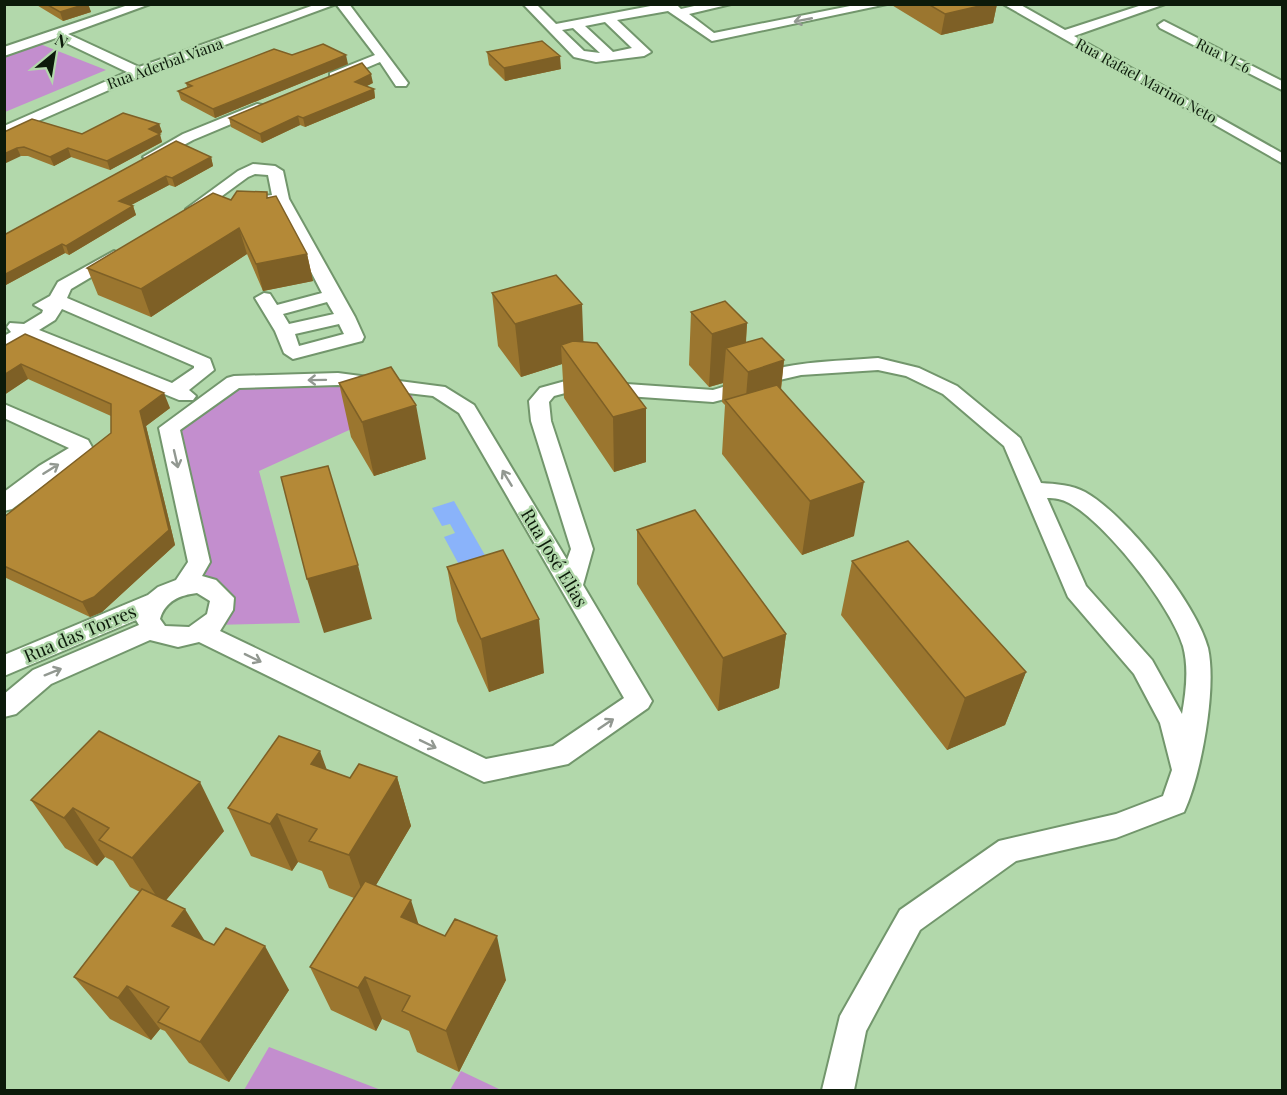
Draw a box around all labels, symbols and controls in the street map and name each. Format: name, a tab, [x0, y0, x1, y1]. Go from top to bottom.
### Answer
one-way arrow	[794, 15, 813, 26]
north arrow	[24, 24, 84, 84]
text: N	[51, 29, 72, 53]
street label: Rua Aderbal Viana	[104, 33, 226, 93]
street label: Rua Rafael Marino Neto	[1072, 33, 1221, 127]
street label: Rua VI-6	[1193, 33, 1254, 77]
one-way arrow	[307, 374, 327, 386]
one-way arrow	[170, 449, 182, 468]
one-way arrow	[42, 462, 59, 474]
one-way arrow	[501, 470, 513, 487]
street label: Rua José Elias	[516, 504, 594, 611]
street label: Rua das Torres	[20, 599, 140, 668]
one-way arrow	[243, 653, 261, 665]
one-way arrow	[44, 666, 62, 677]
one-way arrow	[597, 718, 613, 730]
one-way arrow	[419, 738, 437, 750]

